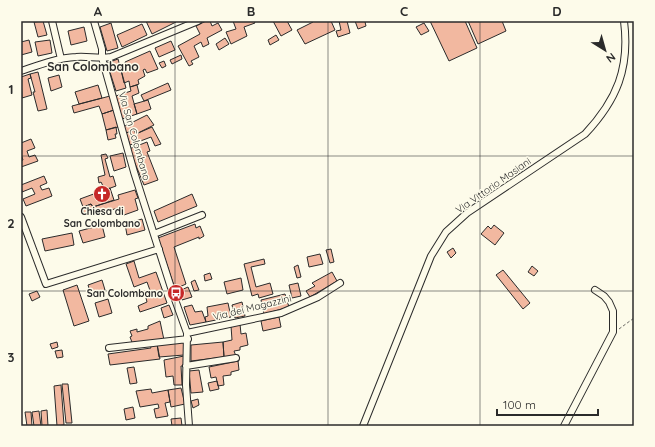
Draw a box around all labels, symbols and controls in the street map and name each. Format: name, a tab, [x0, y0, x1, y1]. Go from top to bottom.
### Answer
text: A	[94, 3, 103, 19]
text: B	[247, 3, 255, 19]
text: C	[400, 3, 408, 19]
text: D	[552, 3, 562, 19]
north arrow	[585, 30, 625, 70]
text: N	[604, 50, 618, 66]
district label: San Colombano	[47, 59, 139, 74]
text: 1	[8, 81, 14, 97]
street label: Via San Colombano	[116, 90, 153, 182]
street label: Via Vittorio Masiani	[453, 155, 533, 216]
church icon: Chiesa di San Colombano	[92, 184, 112, 204]
place label: Chiesa di San Colombano	[64, 205, 140, 230]
text: 2	[7, 215, 15, 231]
bus stop icon: San Colombano	[166, 283, 186, 303]
place label: San Colombano	[87, 287, 163, 300]
street label: Via dei Magazzini	[212, 291, 293, 324]
text: 3	[8, 349, 15, 365]
scale bar	[497, 391, 598, 417]
text: 100 m	[503, 397, 536, 412]

